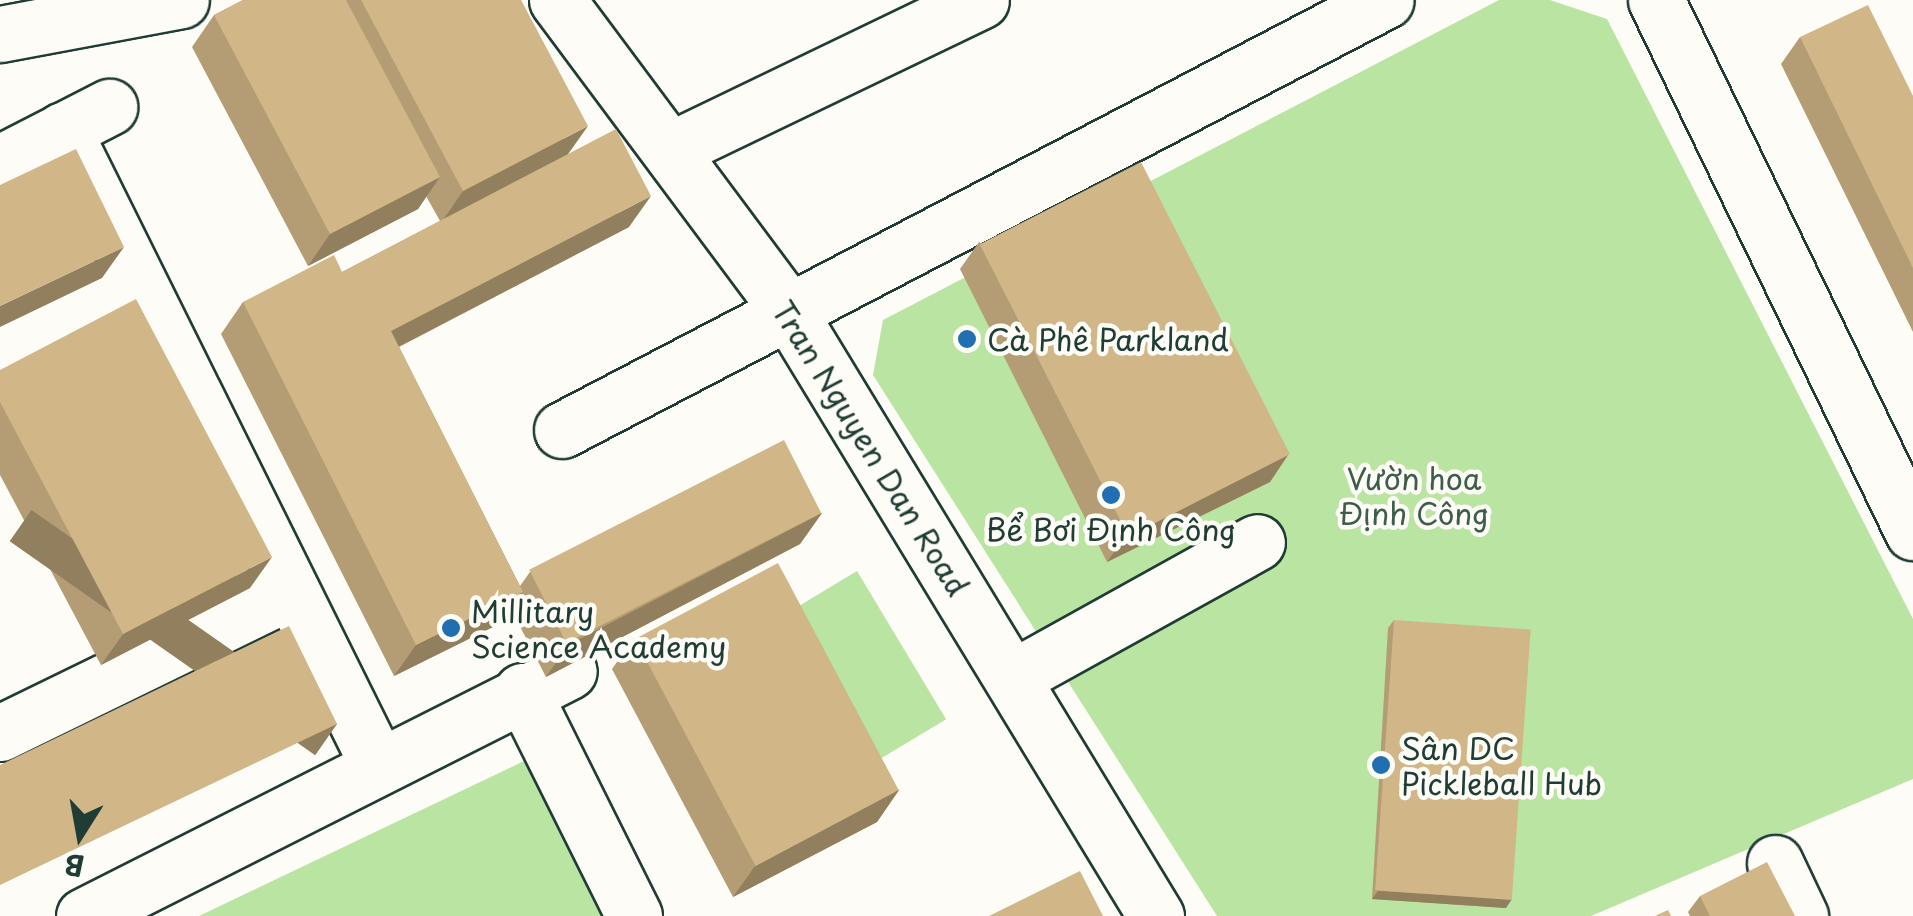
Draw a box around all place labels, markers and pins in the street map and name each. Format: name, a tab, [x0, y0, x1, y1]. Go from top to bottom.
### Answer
place label: Cà Phê Parkland	[987, 321, 1227, 357]
marker: Cà Phê Parkland	[956, 328, 978, 350]
marker: Bể Bơi Định Công	[1100, 484, 1122, 506]
place label: Bể Bơi Định Công	[985, 511, 1237, 547]
place label: Millitary Science Academy	[471, 593, 725, 664]
marker: Millitary Science Academy	[440, 617, 462, 639]
place label: Sân DC Pickleball Hub	[1401, 730, 1603, 800]
marker: Sân DC Pickleball Hub	[1370, 754, 1392, 776]

